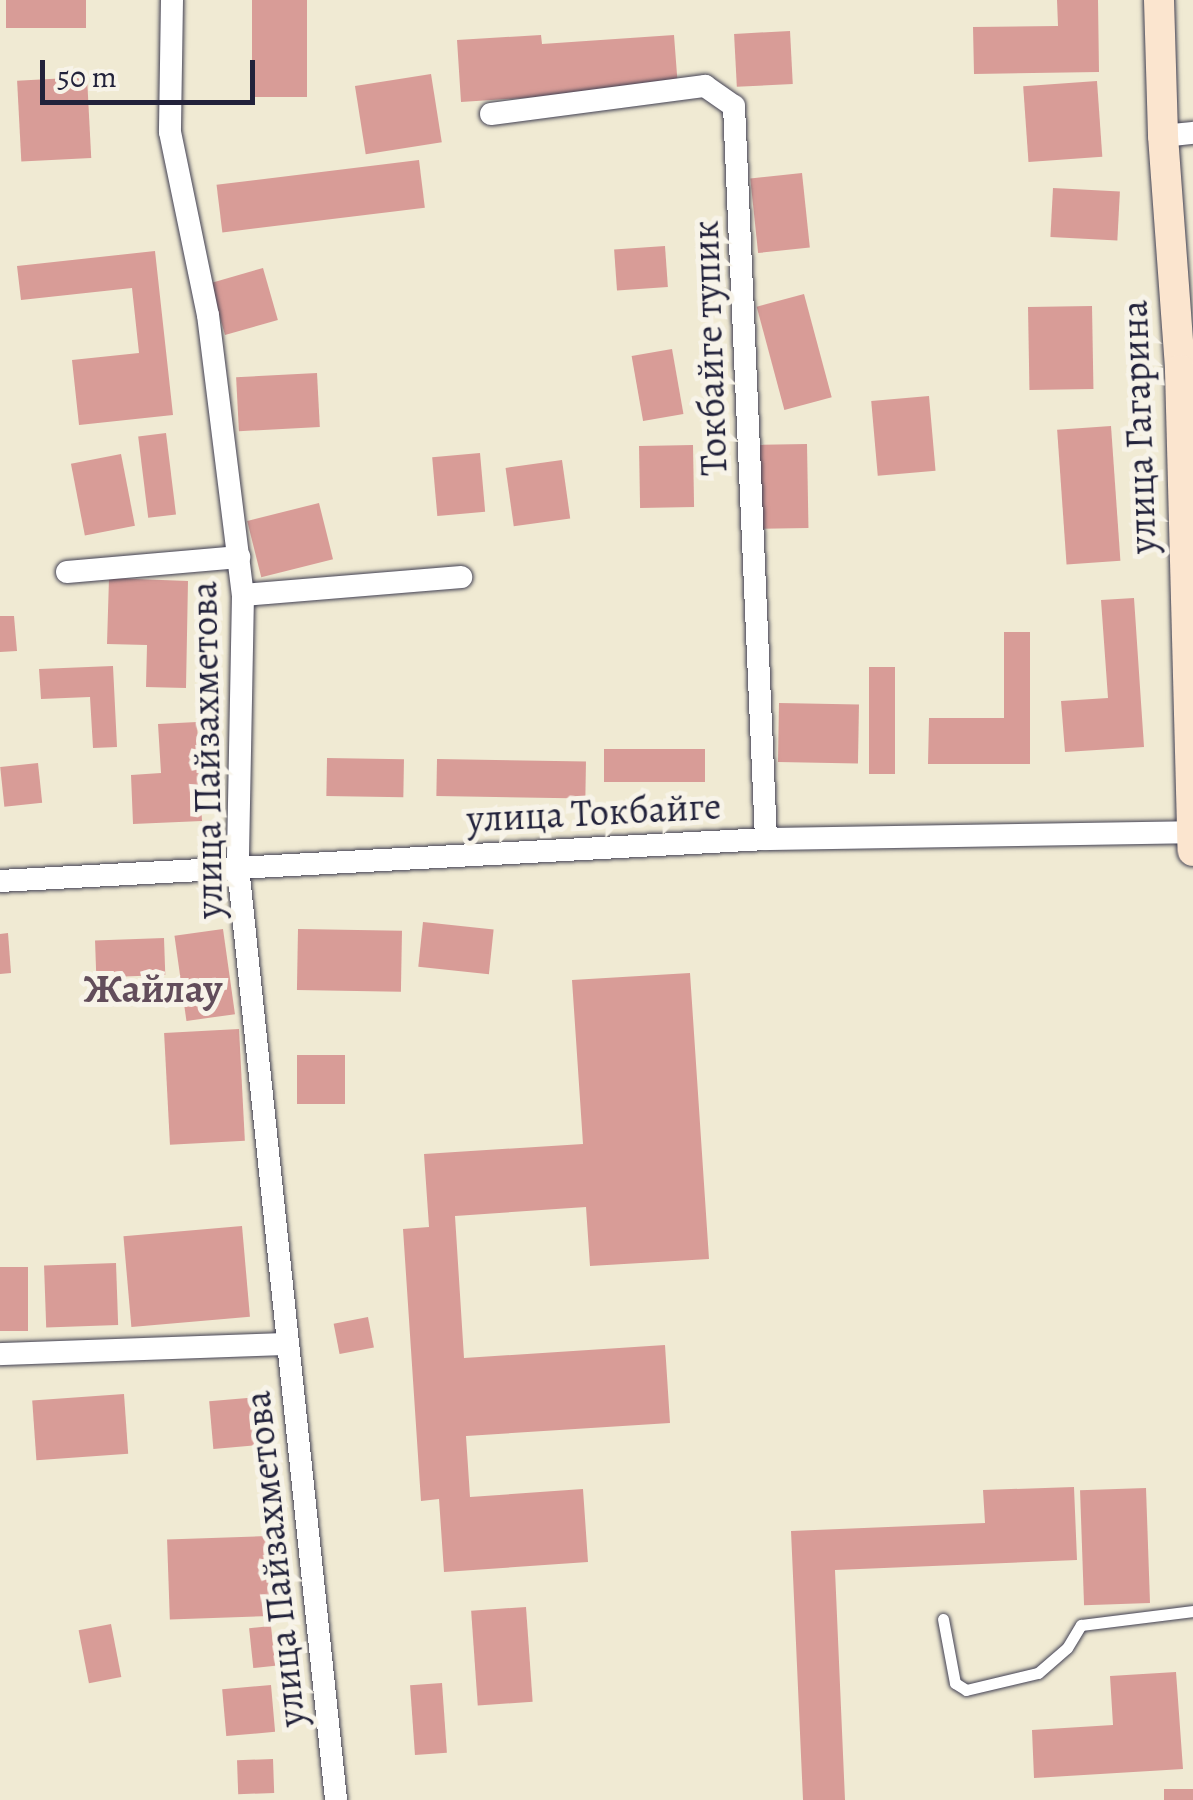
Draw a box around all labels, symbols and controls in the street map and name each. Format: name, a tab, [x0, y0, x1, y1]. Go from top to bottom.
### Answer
scale bar	[45, 40, 260, 102]
text: 50 m	[57, 57, 117, 97]
street label: Токбайге тупик	[683, 220, 737, 476]
street label: улица Гагарина	[1112, 299, 1166, 555]
street label: улица Пайзахметова	[181, 581, 233, 919]
street label: улица Токбайге	[466, 784, 722, 842]
district label: Жайлау	[83, 965, 223, 1013]
street label: улица Пайзахметова	[235, 1389, 315, 1729]

